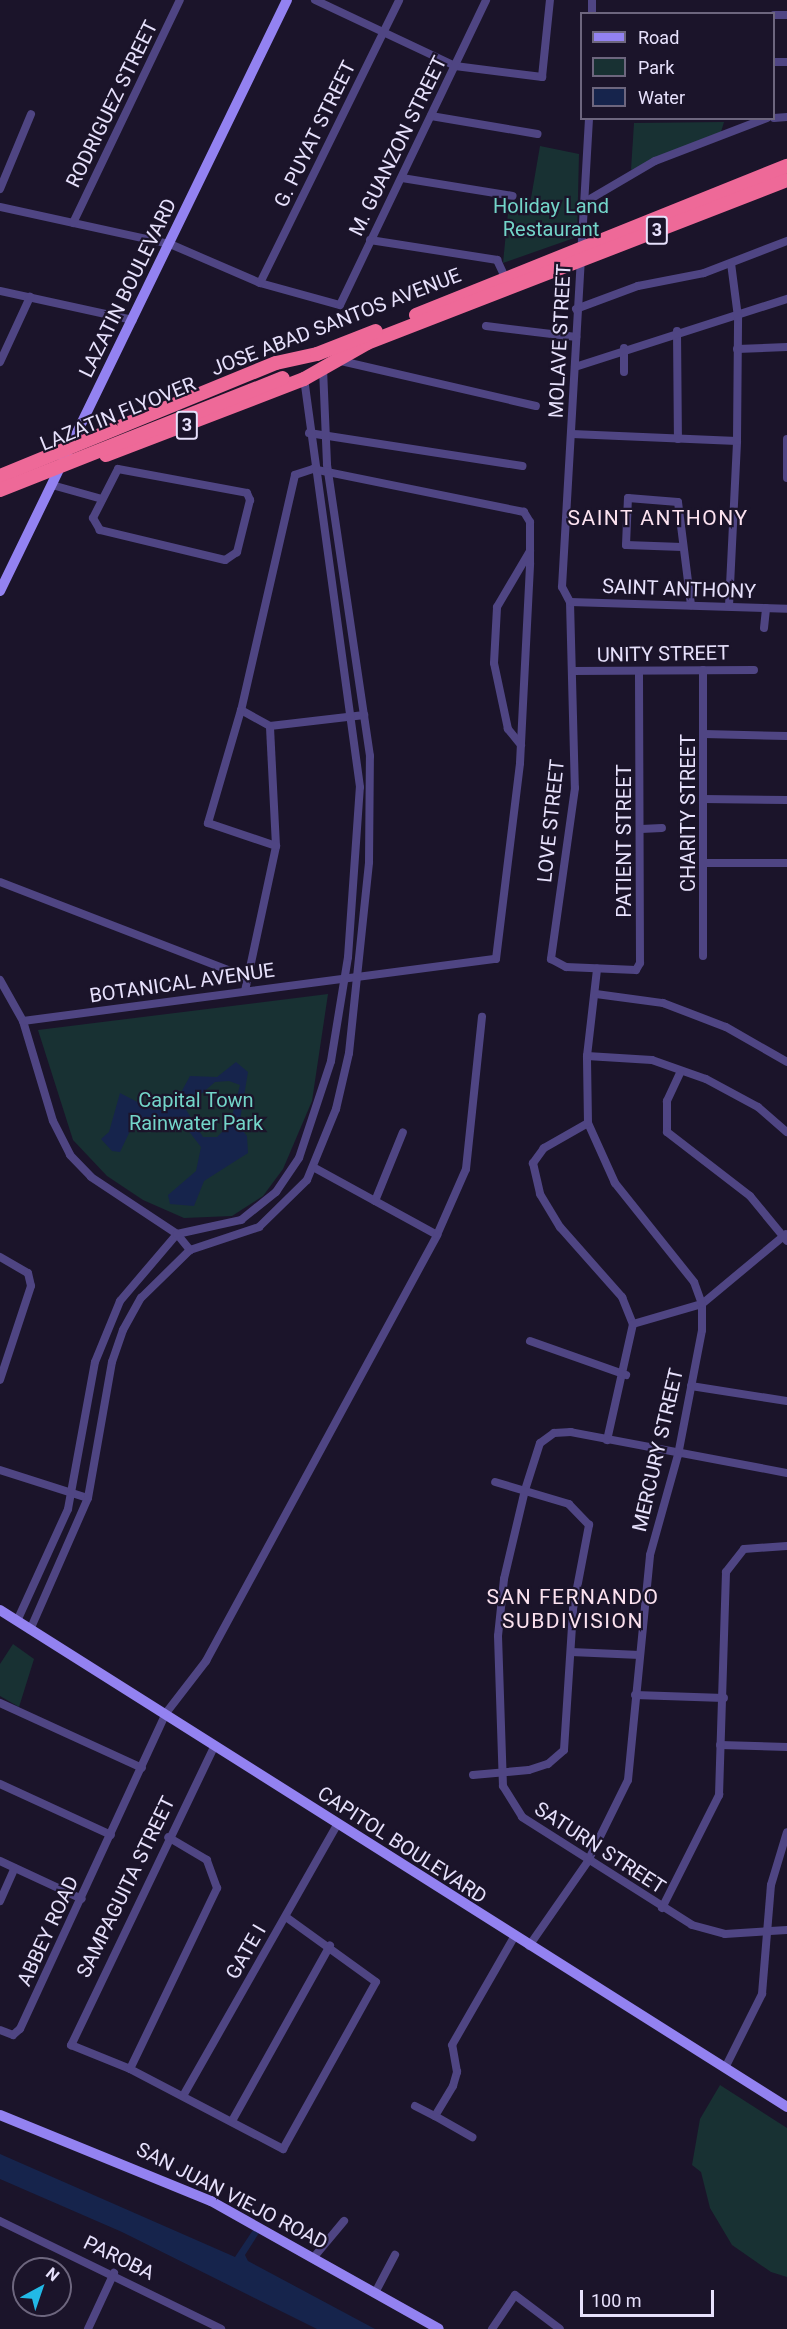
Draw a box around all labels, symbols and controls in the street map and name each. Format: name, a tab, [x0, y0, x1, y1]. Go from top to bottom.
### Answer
legend	[580, 12, 775, 120]
street label: RODRIGUEZ STREET	[61, 17, 163, 191]
text: Road	[638, 27, 679, 48]
street label: M. GUANZON STREET	[344, 52, 452, 240]
street label: G. PUYAT STREET	[269, 57, 361, 211]
text: Park	[638, 57, 674, 78]
text: Water	[638, 87, 685, 108]
street label: LAZATIN BOULEVARD	[74, 195, 182, 381]
park label: Holiday Land Restaurant	[493, 195, 609, 242]
road number: 3	[645, 215, 669, 245]
street label: JOSE ABAD SANTOS AVENUE	[208, 263, 464, 381]
street label: MOLAVE STREET	[544, 263, 576, 419]
street label: LAZATIN FLYOVER	[37, 372, 199, 456]
road number: 3	[175, 410, 199, 440]
district label: SAINT ANTHONY	[567, 505, 749, 531]
street label: SAINT ANTHONY	[602, 574, 756, 604]
street label: UNITY STREET	[597, 641, 729, 667]
street label: CHARITY STREET	[676, 734, 700, 892]
street label: LOVE STREET	[533, 758, 569, 884]
street label: PATIENT STREET	[612, 764, 636, 918]
street label: BOTANICAL AVENUE	[88, 958, 276, 1008]
park label: Capital Town Rainwater Park	[129, 1089, 263, 1136]
street label: MERCURY STREET	[628, 1366, 688, 1534]
district label: SAN FERNANDO SUBDIVISION	[487, 1584, 659, 1634]
street label: CAPITOL BOULEVARD	[313, 1781, 491, 1909]
street label: SAMPAGUITA STREET	[72, 1793, 180, 1981]
street label: SATURN STREET	[530, 1797, 670, 1899]
street label: ABBEY ROAD	[12, 1872, 84, 1990]
street label: GATE I	[221, 1920, 271, 1984]
street label: SAN JUAN VIEJO ROAD	[132, 2137, 332, 2255]
street label: PAROBA	[80, 2231, 158, 2285]
north arrow	[12, 2257, 72, 2317]
text: N	[42, 2263, 63, 2285]
scale bar	[583, 2278, 716, 2316]
text: 100 m	[591, 2290, 642, 2311]

